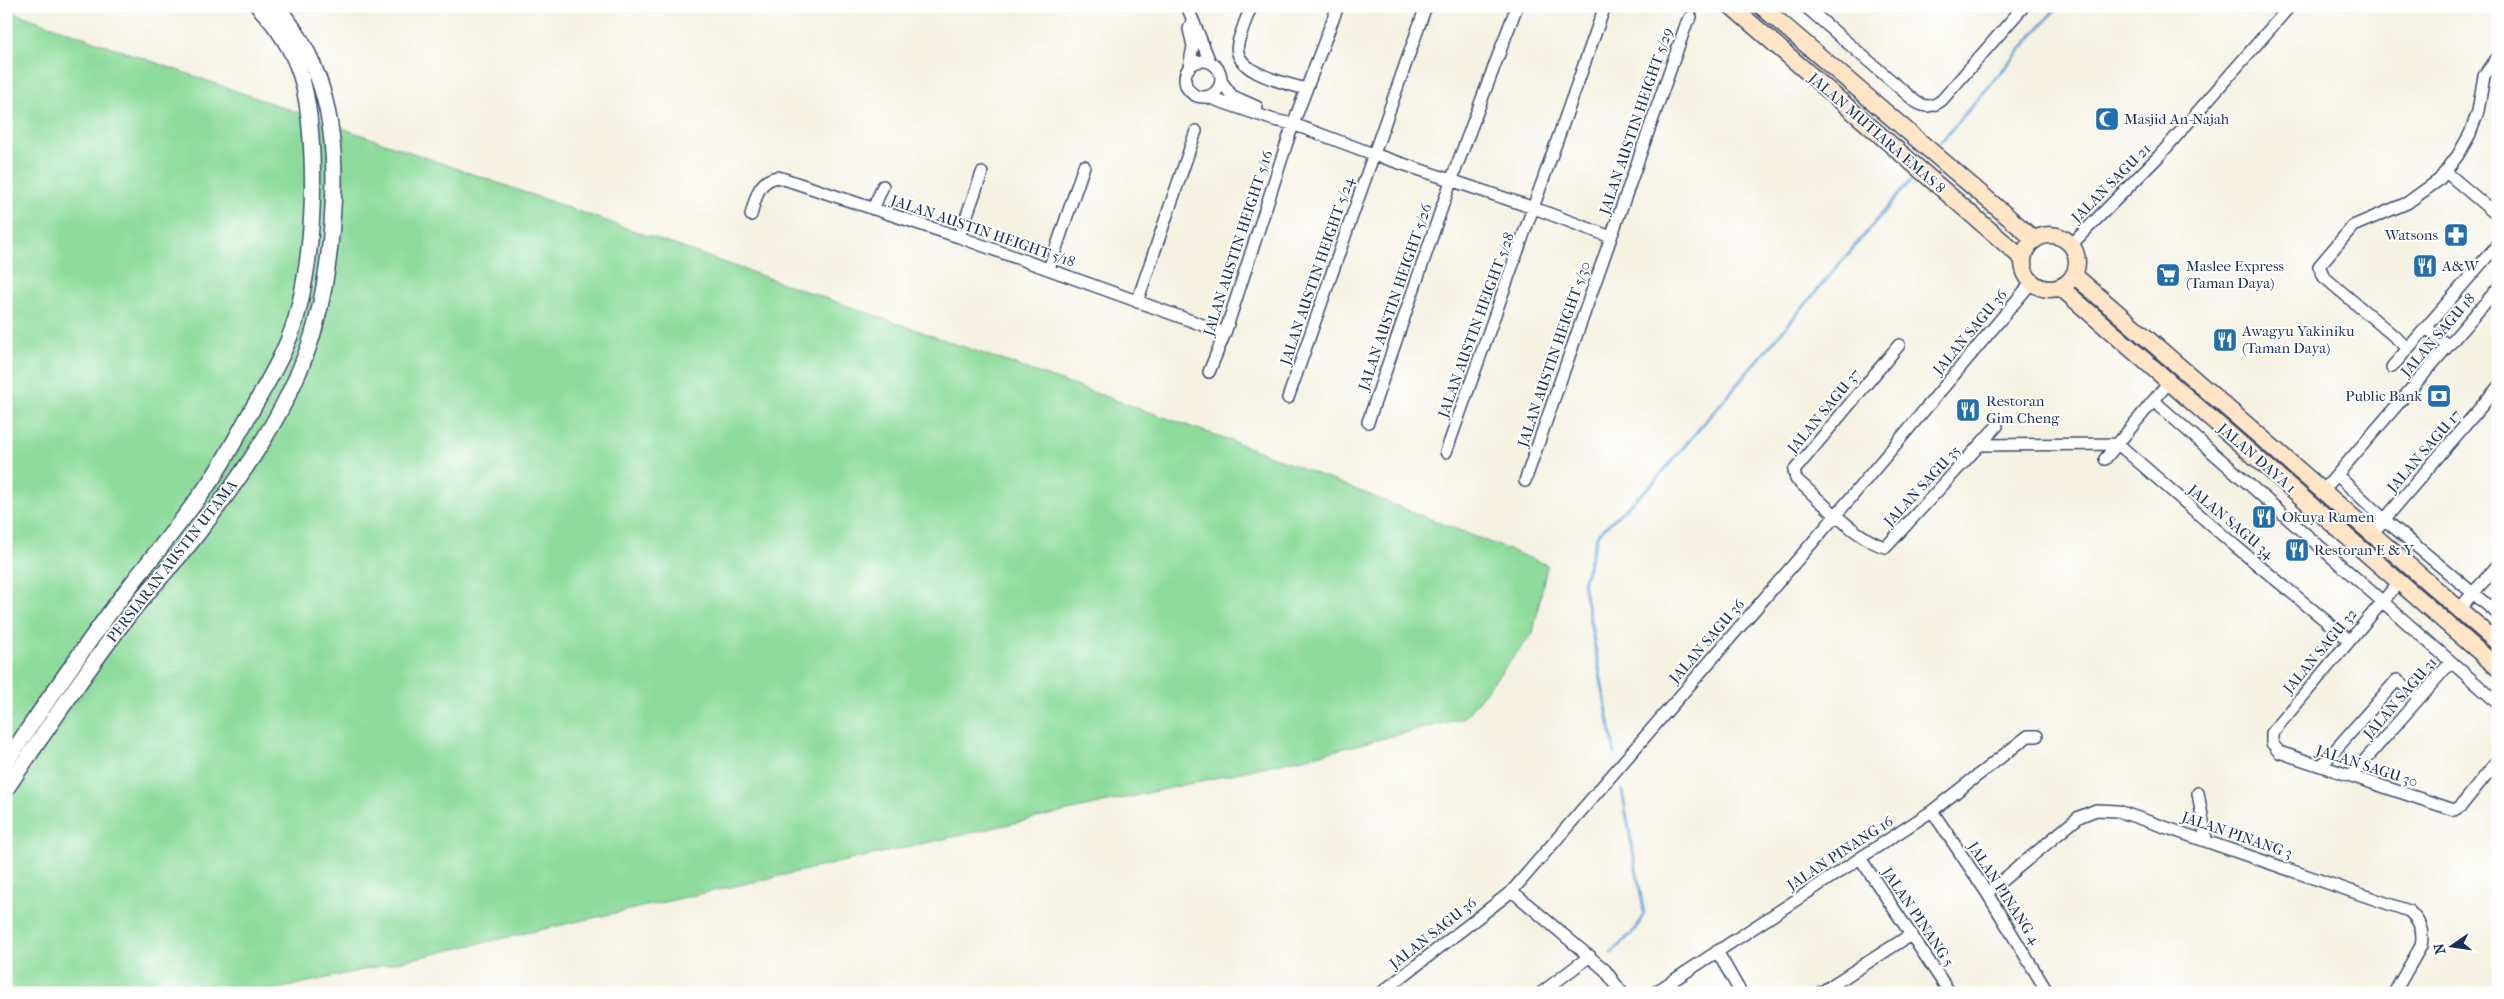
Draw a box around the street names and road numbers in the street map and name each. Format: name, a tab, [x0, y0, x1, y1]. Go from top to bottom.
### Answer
street label: JALAN AUSTIN HEIGHT 5/29	[1595, 25, 1677, 218]
street label: JALAN MUTIARA EMAS 8	[1804, 68, 1949, 197]
street label: JALAN SAGU 21	[2067, 140, 2154, 227]
street label: JALAN AUSTIN HEIGHT 5/16	[1199, 147, 1277, 339]
street label: JALAN AUSTIN HEIGHT 5/24	[1276, 174, 1358, 368]
street label: JALAN AUSTIN HEIGHT 5/18	[888, 191, 1078, 271]
street label: JALAN AUSTIN HEIGHT 5/26	[1354, 200, 1436, 394]
street label: JALAN AUSTIN HEIGHT 5/28	[1434, 230, 1518, 421]
street label: JALAN AUSTIN HEIGHT 5/30	[1513, 259, 1594, 450]
street label: JALAN SAGU 36	[1928, 285, 2011, 379]
street label: JALAN SAGU 18	[2396, 290, 2479, 381]
street label: JALAN SAGU 37	[1783, 365, 1865, 458]
street label: JALAN SAGU 17	[2382, 406, 2465, 497]
street label: JALAN DAYA 1	[2214, 419, 2300, 497]
street label: JALAN SAGU 35	[1879, 442, 1964, 531]
street label: PERSIARAN AUSTIN UTAMA	[103, 476, 241, 646]
street label: JALAN SAGU 34	[2184, 480, 2278, 564]
street label: JALAN SAGU 36	[1665, 595, 1749, 688]
street label: JALAN SAGU 32	[2279, 605, 2361, 698]
street label: JALAN SAGU 31	[2359, 653, 2441, 744]
street label: JALAN SAGU 30	[2313, 741, 2420, 791]
street label: JALAN PINANG 3	[2178, 807, 2295, 862]
street label: JALAN PINANG 16	[1783, 811, 1897, 895]
street label: JALAN PINANG 4	[1964, 838, 2044, 949]
street label: JALAN PINANG 5	[1878, 863, 1958, 970]
street label: JALAN SAGU 36	[1385, 893, 1481, 973]

